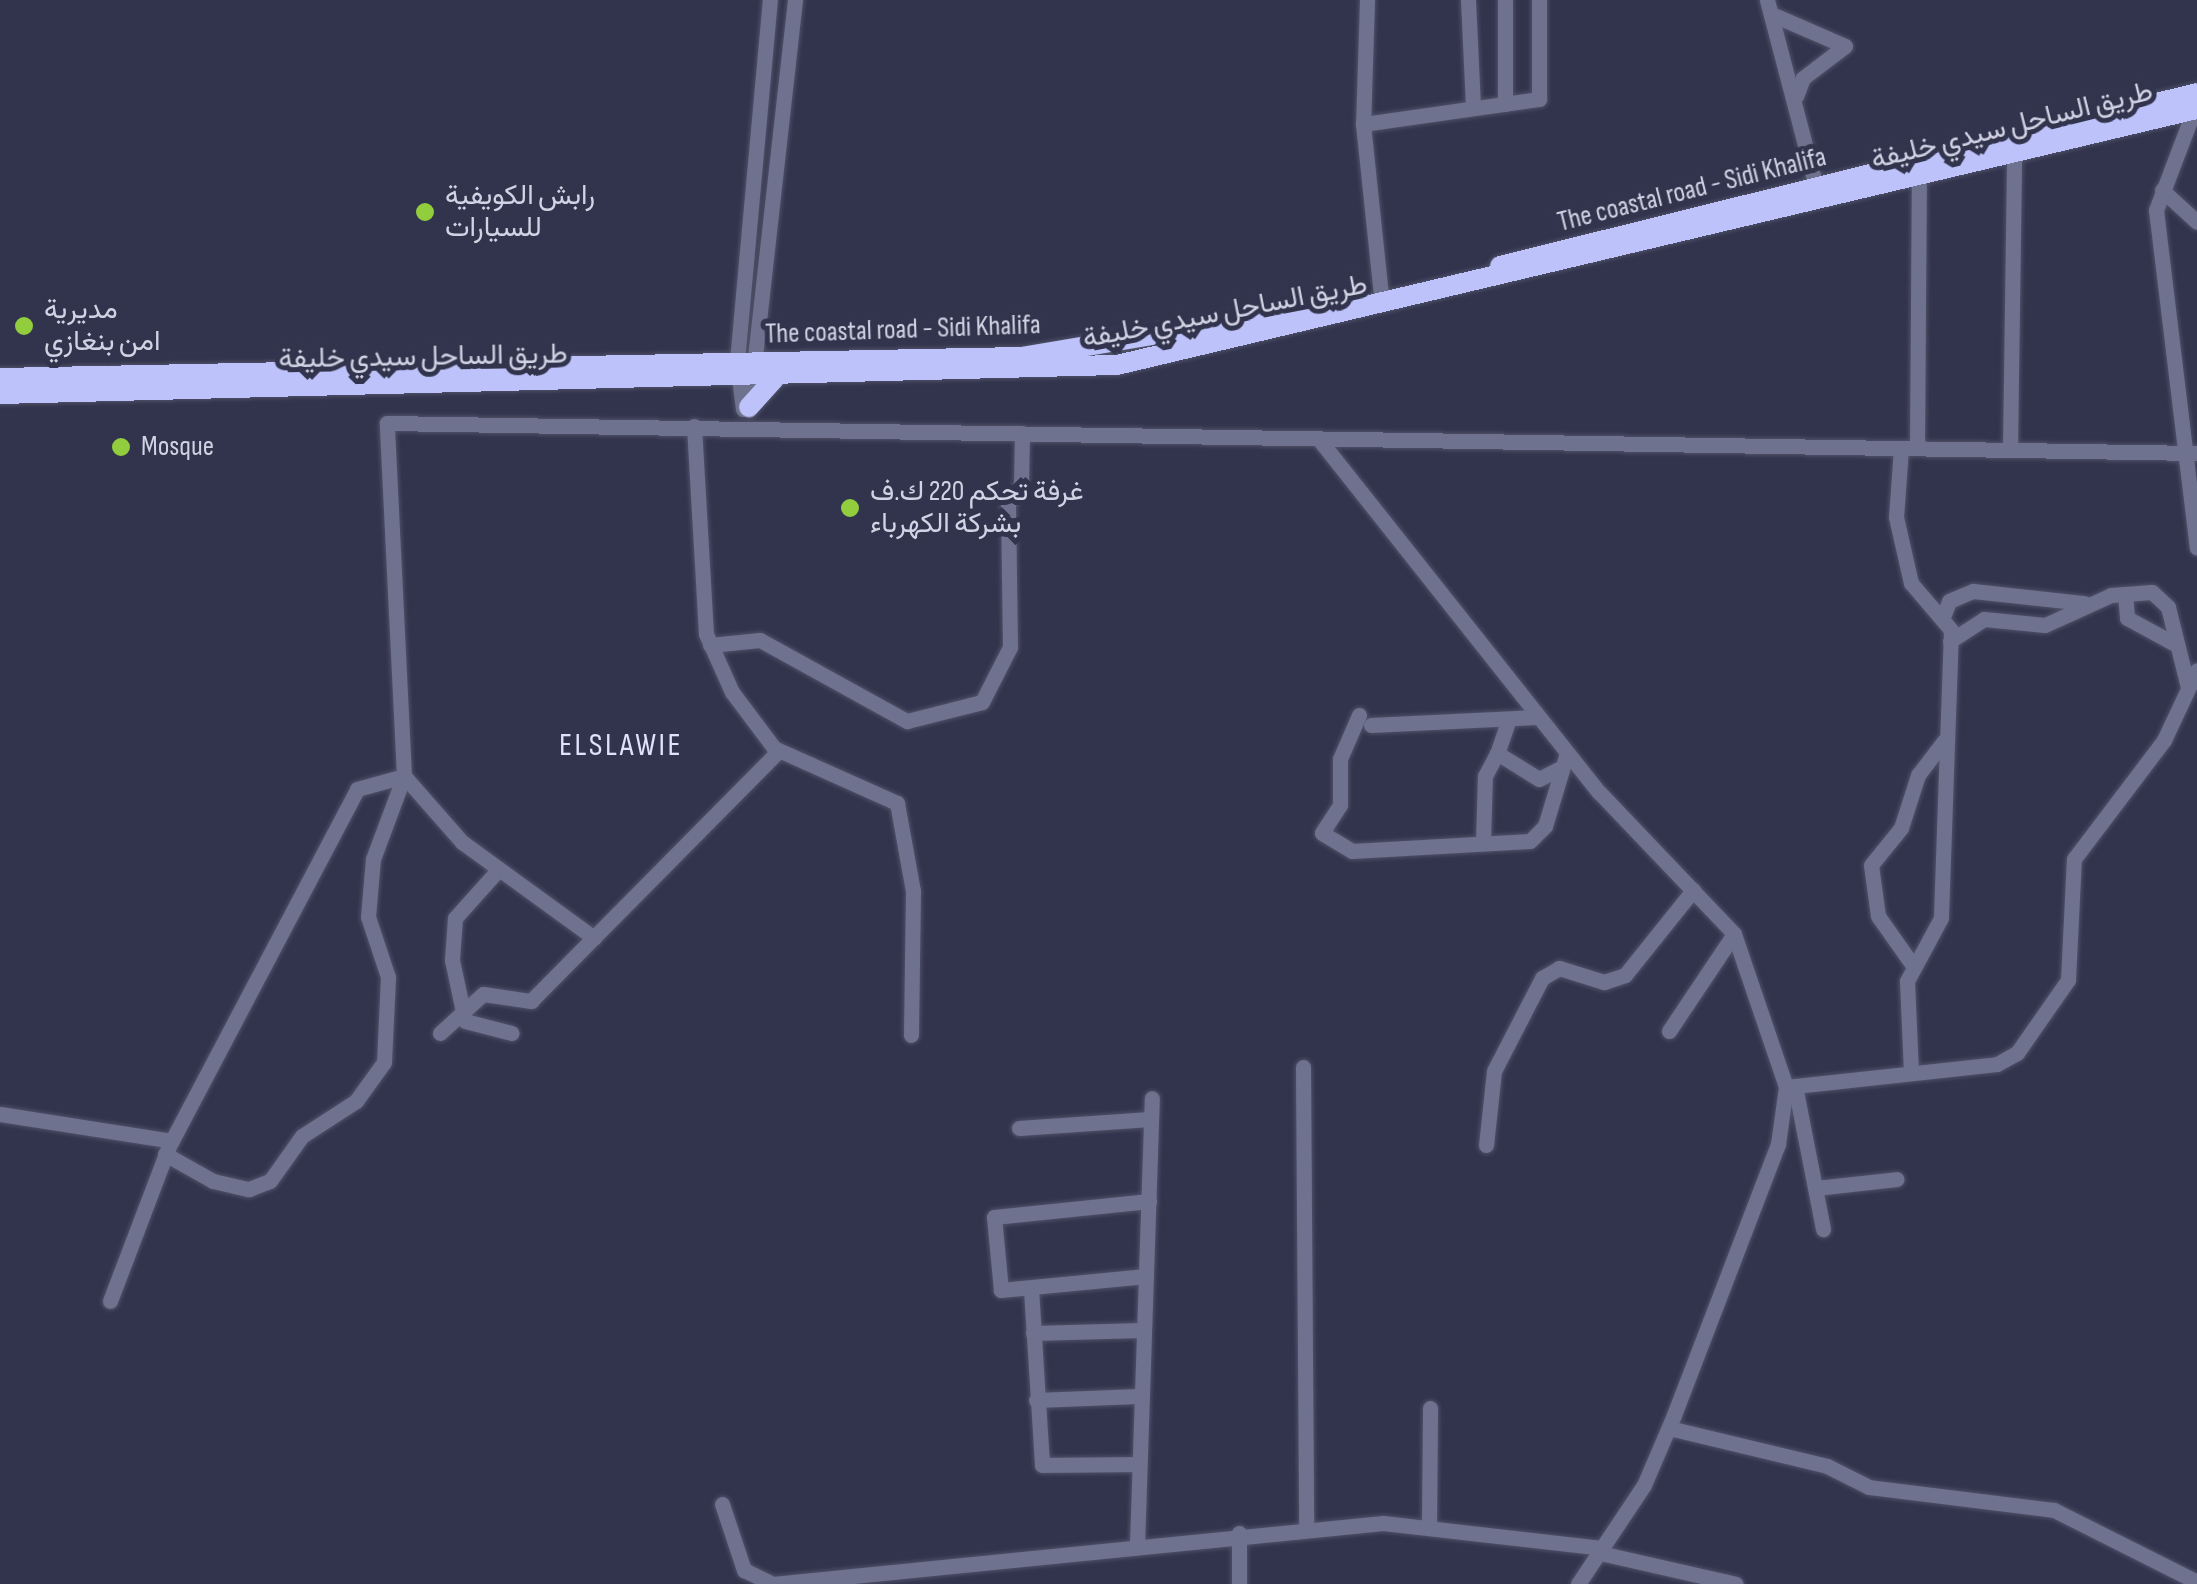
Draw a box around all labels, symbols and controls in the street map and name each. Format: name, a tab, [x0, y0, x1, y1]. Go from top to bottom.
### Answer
street label: طريق الساحل سيدي خليفة	[1868, 75, 2156, 177]
street label: The coastal road - Sidi Khalifa	[1554, 140, 1830, 240]
place label: رابش الكويفية للسيارات	[445, 179, 595, 245]
marker: رابش الكويفية للسيارات	[414, 201, 436, 223]
street label: طريق الساحل سيدي خليفة	[1080, 268, 1370, 356]
place label: مديرية امن بنغازي	[44, 293, 160, 359]
street label: The coastal road - Sidi Khalifa	[765, 308, 1041, 352]
marker: مديرية امن بنغازي	[13, 315, 35, 337]
street label: طريق الساحل سيدي خليفة	[278, 338, 568, 376]
place label: Mosque	[141, 430, 214, 464]
marker: Mosque	[110, 436, 132, 458]
place label: غرفة تحكم 220 ك.ف بشركة الكهرباء	[870, 475, 1084, 541]
marker: غرفة تحكم 220 ك.ف بشركة الكهرباء	[839, 497, 861, 519]
district label: ELSLAWIE	[559, 727, 683, 765]

